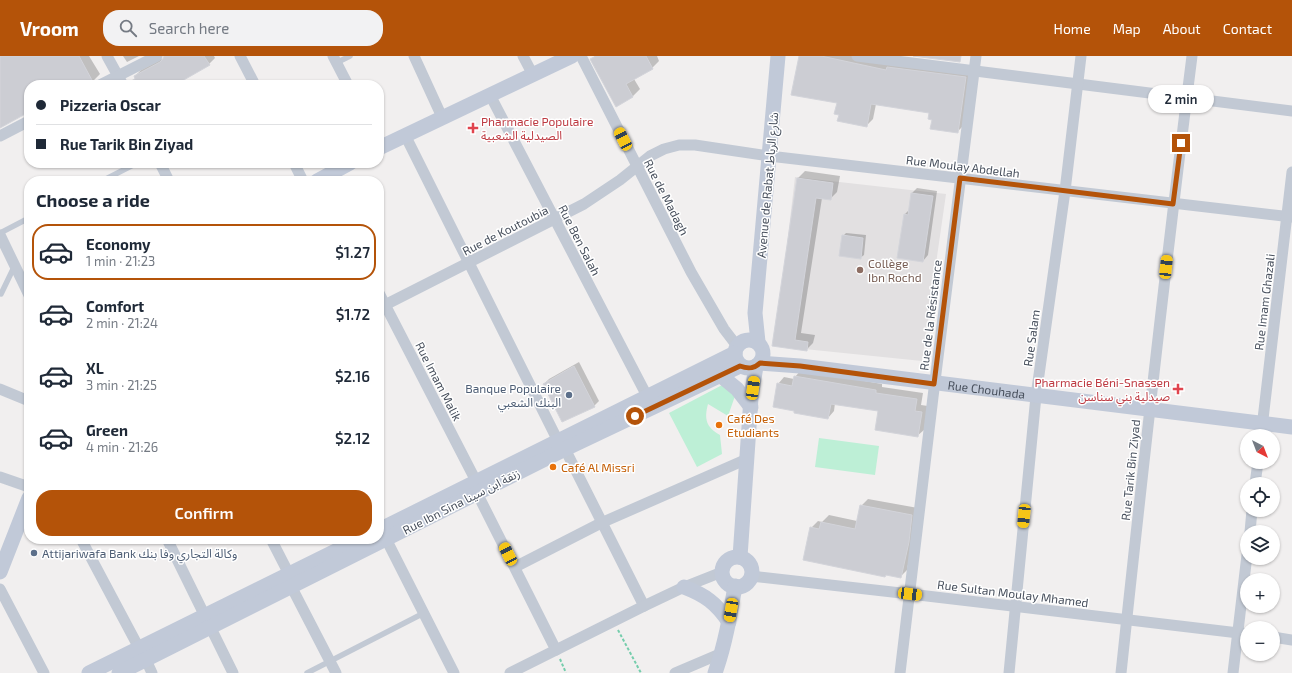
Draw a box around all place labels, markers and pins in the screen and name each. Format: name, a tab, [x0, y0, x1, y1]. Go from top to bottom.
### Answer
place label: Pharmacie Populaire الصيدلية الشعبية	[481, 114, 593, 143]
marker: Pharmacie Populaire الصيدلية الشعبية	[468, 123, 478, 133]
place label: Collège Ibn Rochd	[868, 256, 922, 284]
marker: Collège Ibn Rochd	[855, 265, 865, 275]
place label: Pharmacie Béni-Snassen صيدلية بني سناسن	[1035, 375, 1170, 407]
place label: Banque Populaire البنك الشعبي	[465, 381, 561, 413]
marker: Pharmacie Béni-Snassen صيدلية بني سناسن	[1173, 384, 1183, 394]
marker: Banque Populaire البنك الشعبي	[564, 390, 574, 400]
place label: Café Des Etudiants	[727, 411, 779, 439]
marker: Café Des Etudiants	[714, 420, 724, 430]
place label: Café Al Missri	[561, 460, 635, 474]
marker: Café Al Missri	[548, 462, 558, 472]
place label: Attijariwafa Bank وكالة التجاري وفا بنك	[42, 546, 237, 564]
marker: Attijariwafa Bank وكالة التجاري وفا بنك	[29, 548, 39, 558]

